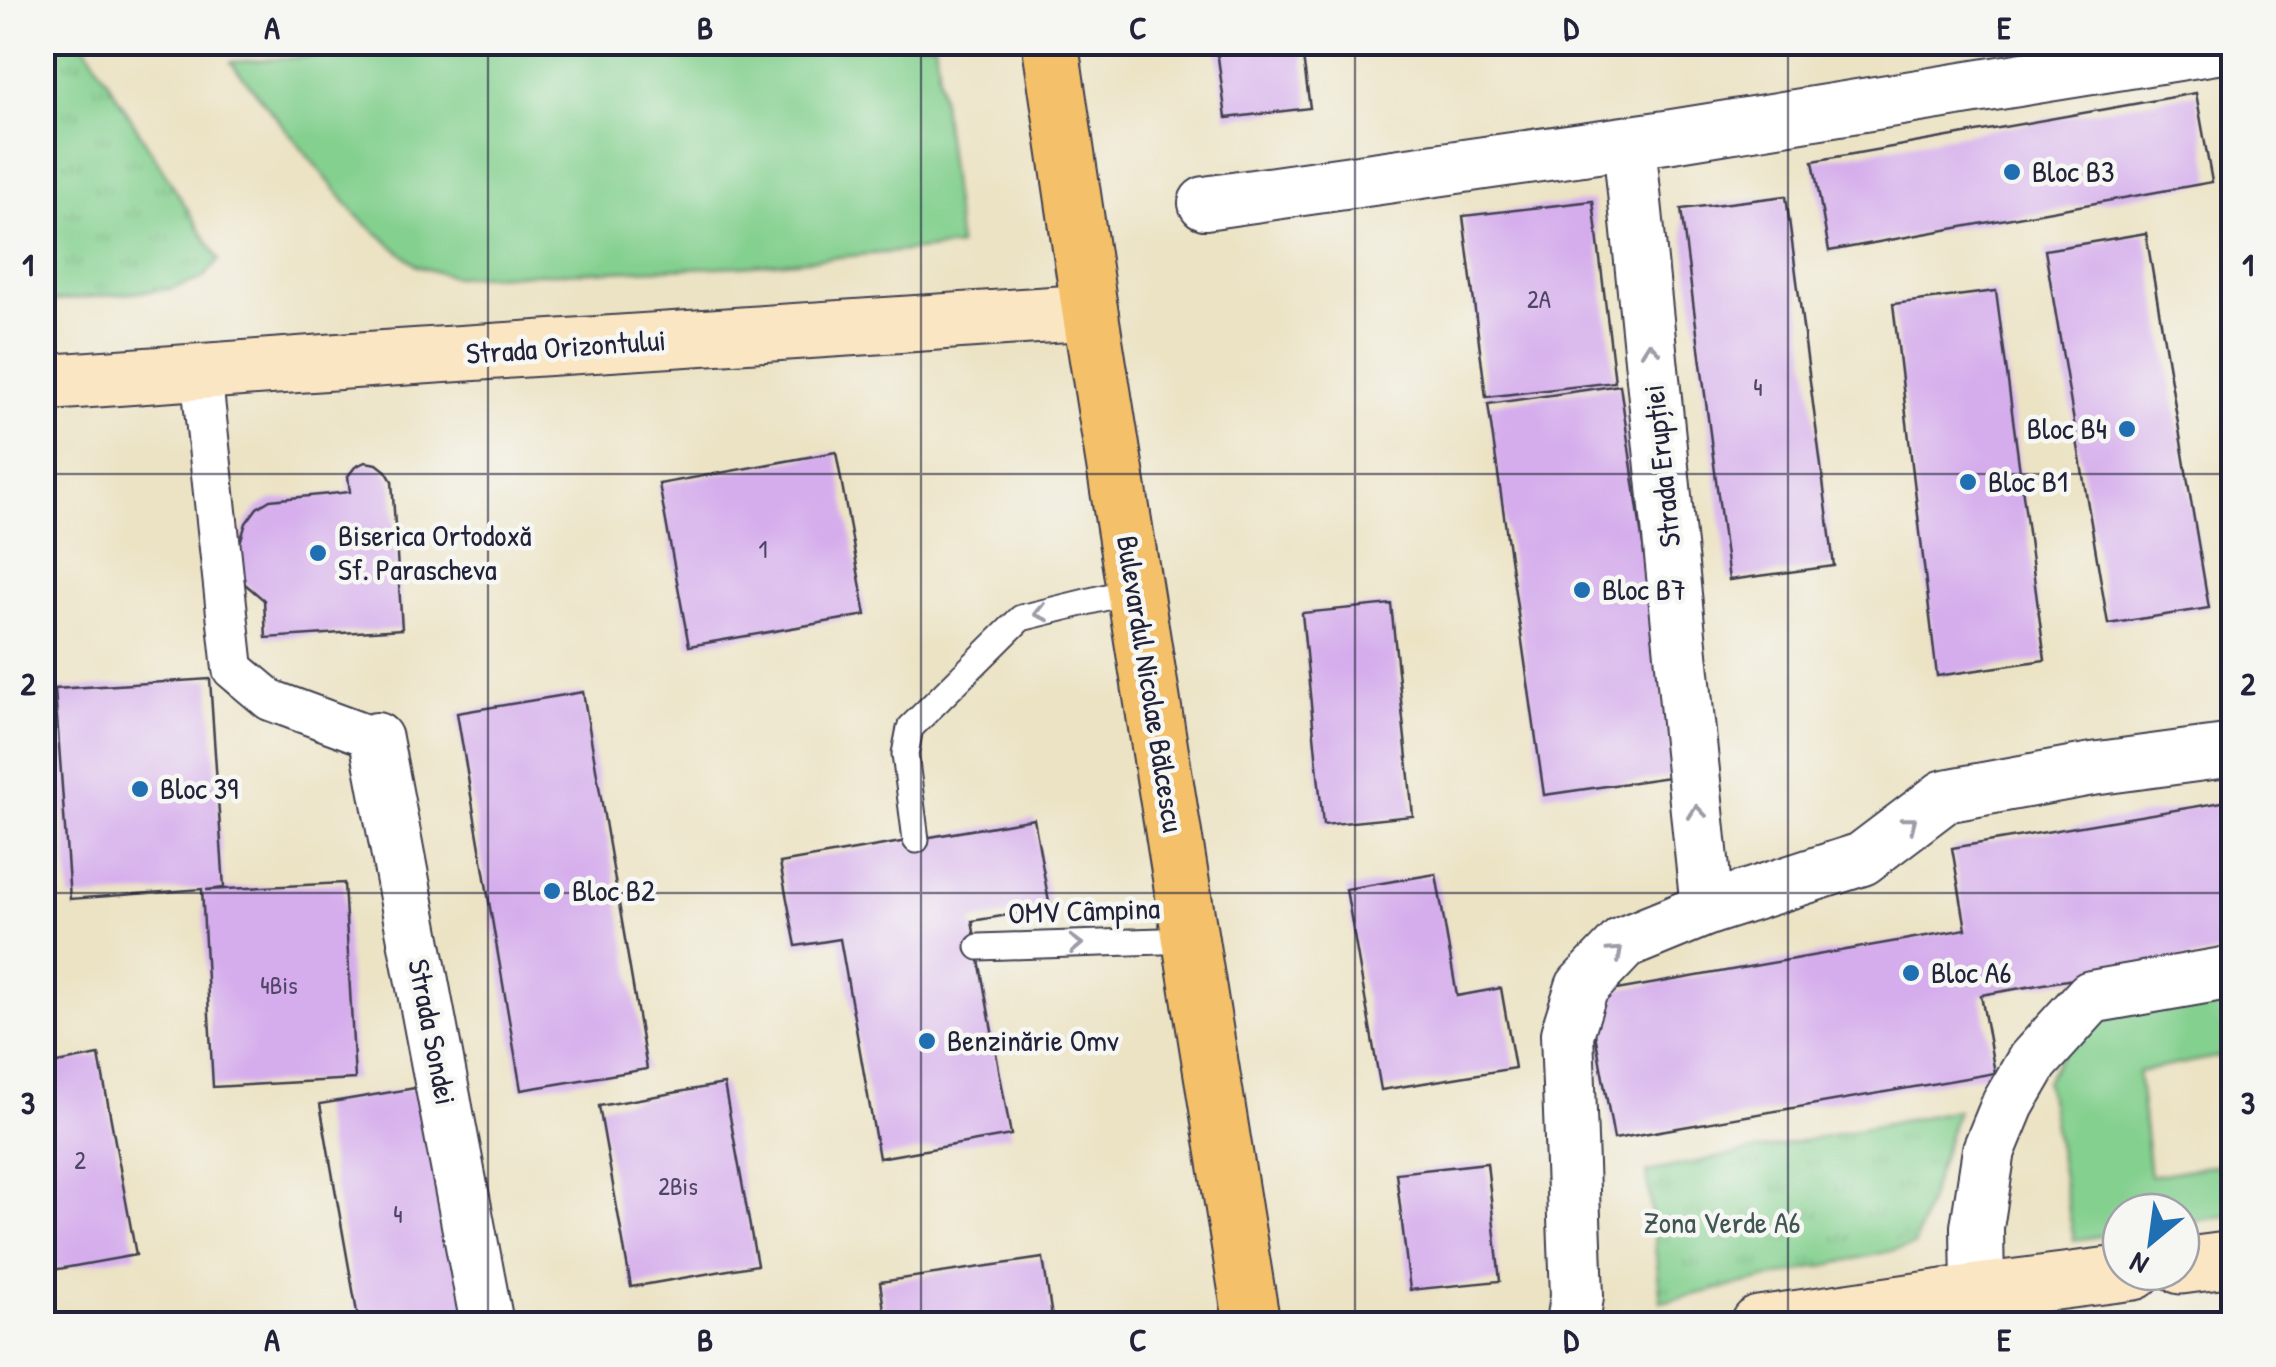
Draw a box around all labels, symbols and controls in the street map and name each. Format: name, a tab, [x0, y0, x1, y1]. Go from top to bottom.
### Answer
text: A	[264, 6, 280, 49]
text: B	[697, 6, 713, 49]
text: C	[1129, 6, 1147, 49]
text: D	[1563, 6, 1579, 49]
text: E	[1997, 6, 2012, 49]
place label: Bloc B3	[2032, 151, 2114, 191]
marker: Bloc B3	[2001, 161, 2023, 183]
text: 1	[22, 243, 34, 286]
text: 1	[2242, 243, 2254, 286]
house number: 2A	[1527, 282, 1551, 316]
street label: Strada Orizontului	[465, 319, 667, 373]
one-way arrow	[1640, 341, 1661, 357]
house number: 4	[1753, 370, 1763, 404]
street label: Strada Erupției	[1633, 383, 1689, 549]
place label: Bloc B4	[2027, 408, 2107, 448]
marker: Bloc B4	[2116, 418, 2138, 440]
place label: Bloc B1	[1988, 461, 2068, 501]
marker: Bloc B1	[1957, 471, 1979, 493]
place label: Biserica Ortodoxă Sf. Parascheva	[338, 515, 532, 589]
house number: 1	[758, 532, 768, 566]
street label: Bulevardul Nicolae Bălcescu	[1108, 533, 1194, 835]
marker: Biserica Ortodoxă Sf. Parascheva	[307, 542, 329, 564]
place label: Bloc B7	[1602, 569, 1686, 609]
marker: Bloc B7	[1571, 579, 1593, 601]
one-way arrow	[1033, 601, 1050, 622]
text: 2	[21, 662, 37, 705]
text: 2	[2241, 662, 2257, 705]
place label: Bloc 39	[160, 768, 238, 808]
marker: Bloc 39	[129, 778, 151, 800]
one-way arrow	[1687, 804, 1708, 820]
one-way arrow	[1899, 817, 1917, 834]
place label: Bloc B2	[572, 870, 655, 910]
marker: Bloc B2	[541, 880, 563, 902]
street label: OMV Câmpina	[1007, 887, 1161, 933]
one-way arrow	[1069, 934, 1085, 955]
one-way arrow	[1604, 947, 1623, 965]
place label: Bloc A6	[1931, 952, 2011, 992]
street label: Strada Sondei	[399, 956, 467, 1108]
marker: Bloc A6	[1900, 962, 1922, 984]
house number: 4Bis	[260, 968, 298, 1002]
place label: Benzinărie Omv	[947, 1020, 1119, 1060]
marker: Benzinărie Omv	[916, 1030, 938, 1052]
text: 3	[21, 1081, 35, 1124]
text: 3	[2241, 1081, 2255, 1124]
house number: 2	[74, 1143, 86, 1177]
house number: 2Bis	[658, 1169, 698, 1203]
north arrow	[2101, 1192, 2201, 1292]
house number: 4	[393, 1197, 403, 1231]
park label: Zona Verde A6	[1643, 1202, 1801, 1242]
text: N	[2123, 1244, 2155, 1284]
text: A	[264, 1318, 280, 1361]
text: B	[697, 1318, 713, 1361]
text: C	[1129, 1318, 1147, 1361]
text: D	[1563, 1318, 1579, 1361]
text: E	[1997, 1318, 2012, 1361]

